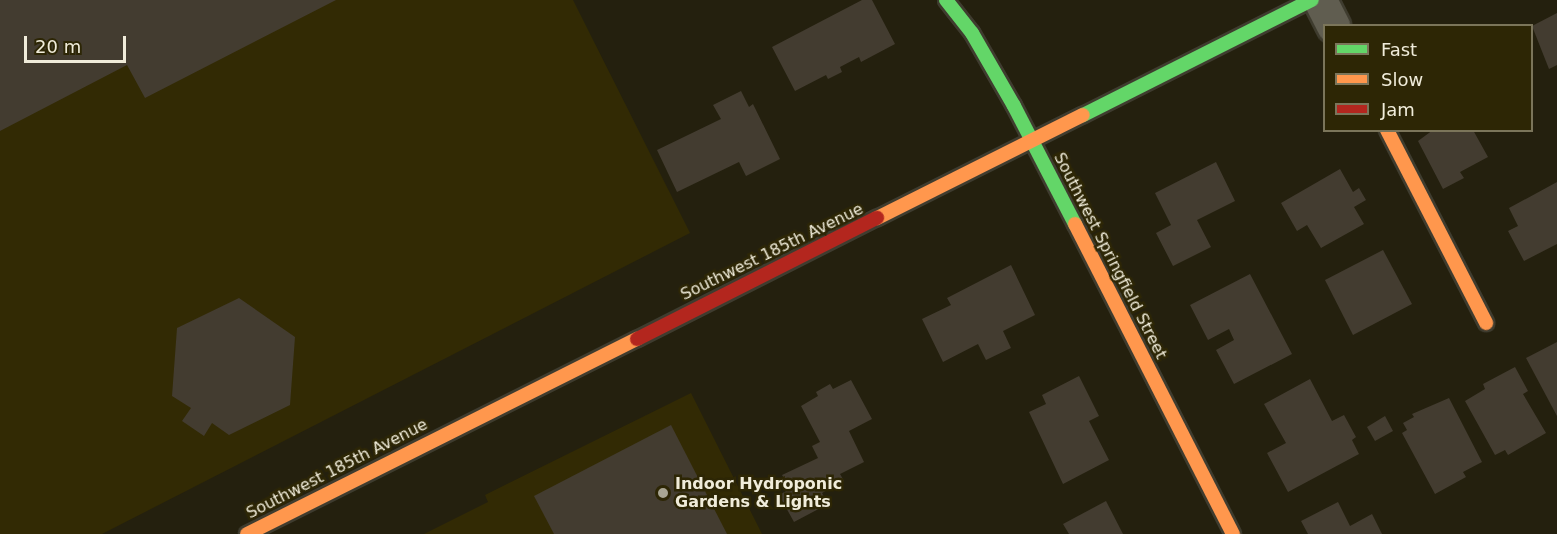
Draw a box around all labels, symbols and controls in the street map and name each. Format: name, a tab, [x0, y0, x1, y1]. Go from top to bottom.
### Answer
scale bar	[27, 24, 129, 62]
legend	[1323, 24, 1533, 132]
text: 20 m	[35, 36, 81, 57]
text: Fast	[1381, 39, 1417, 60]
text: Slow	[1381, 69, 1423, 90]
text: Jam	[1381, 99, 1415, 120]
street label: Southwest Springfield Street	[1049, 150, 1171, 362]
street label: Southwest 185th Avenue	[678, 199, 866, 305]
street label: Southwest 185th Avenue	[243, 415, 431, 523]
place label: Indoor Hydroponic Gardens & Lights	[675, 474, 842, 512]
marker: Indoor Hydroponic Gardens & Lights	[656, 486, 670, 500]

